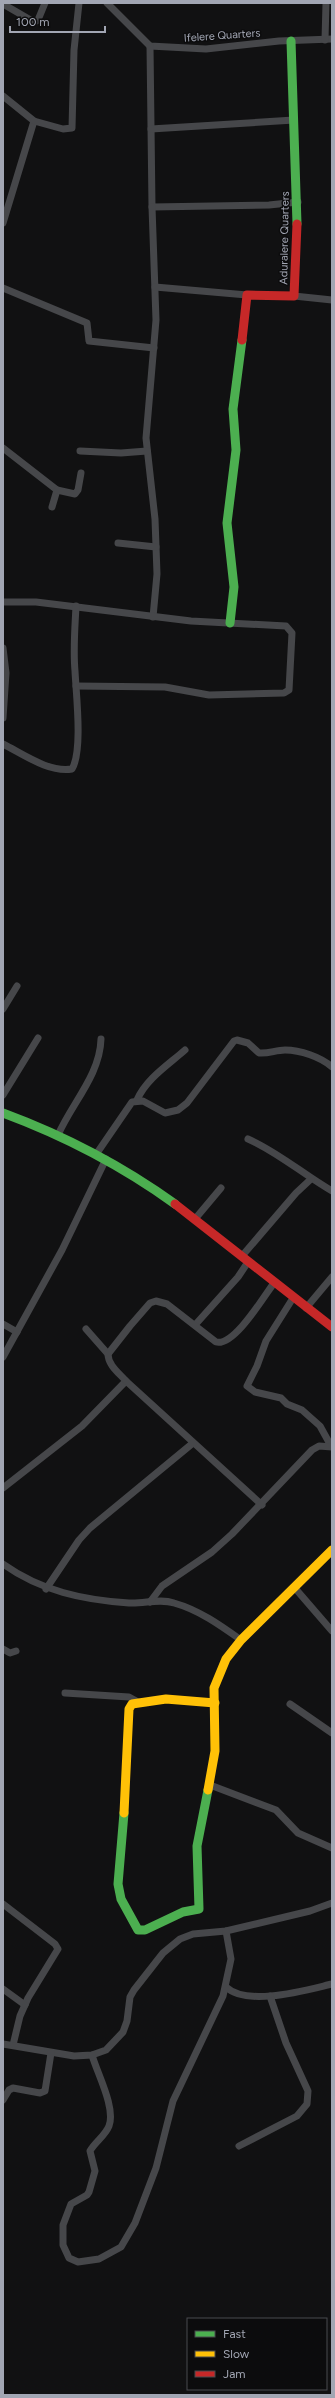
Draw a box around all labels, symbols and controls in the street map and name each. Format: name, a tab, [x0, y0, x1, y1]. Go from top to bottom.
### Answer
scale bar	[10, 8, 105, 34]
text: 100 m	[16, 15, 50, 29]
street label: Ifelere Quarters	[183, 26, 261, 45]
street label: Aduralere Quarters	[277, 191, 292, 285]
legend	[187, 2318, 327, 2390]
text: Fast	[223, 2327, 246, 2341]
text: Slow	[223, 2347, 250, 2361]
text: Jam	[223, 2367, 246, 2381]

